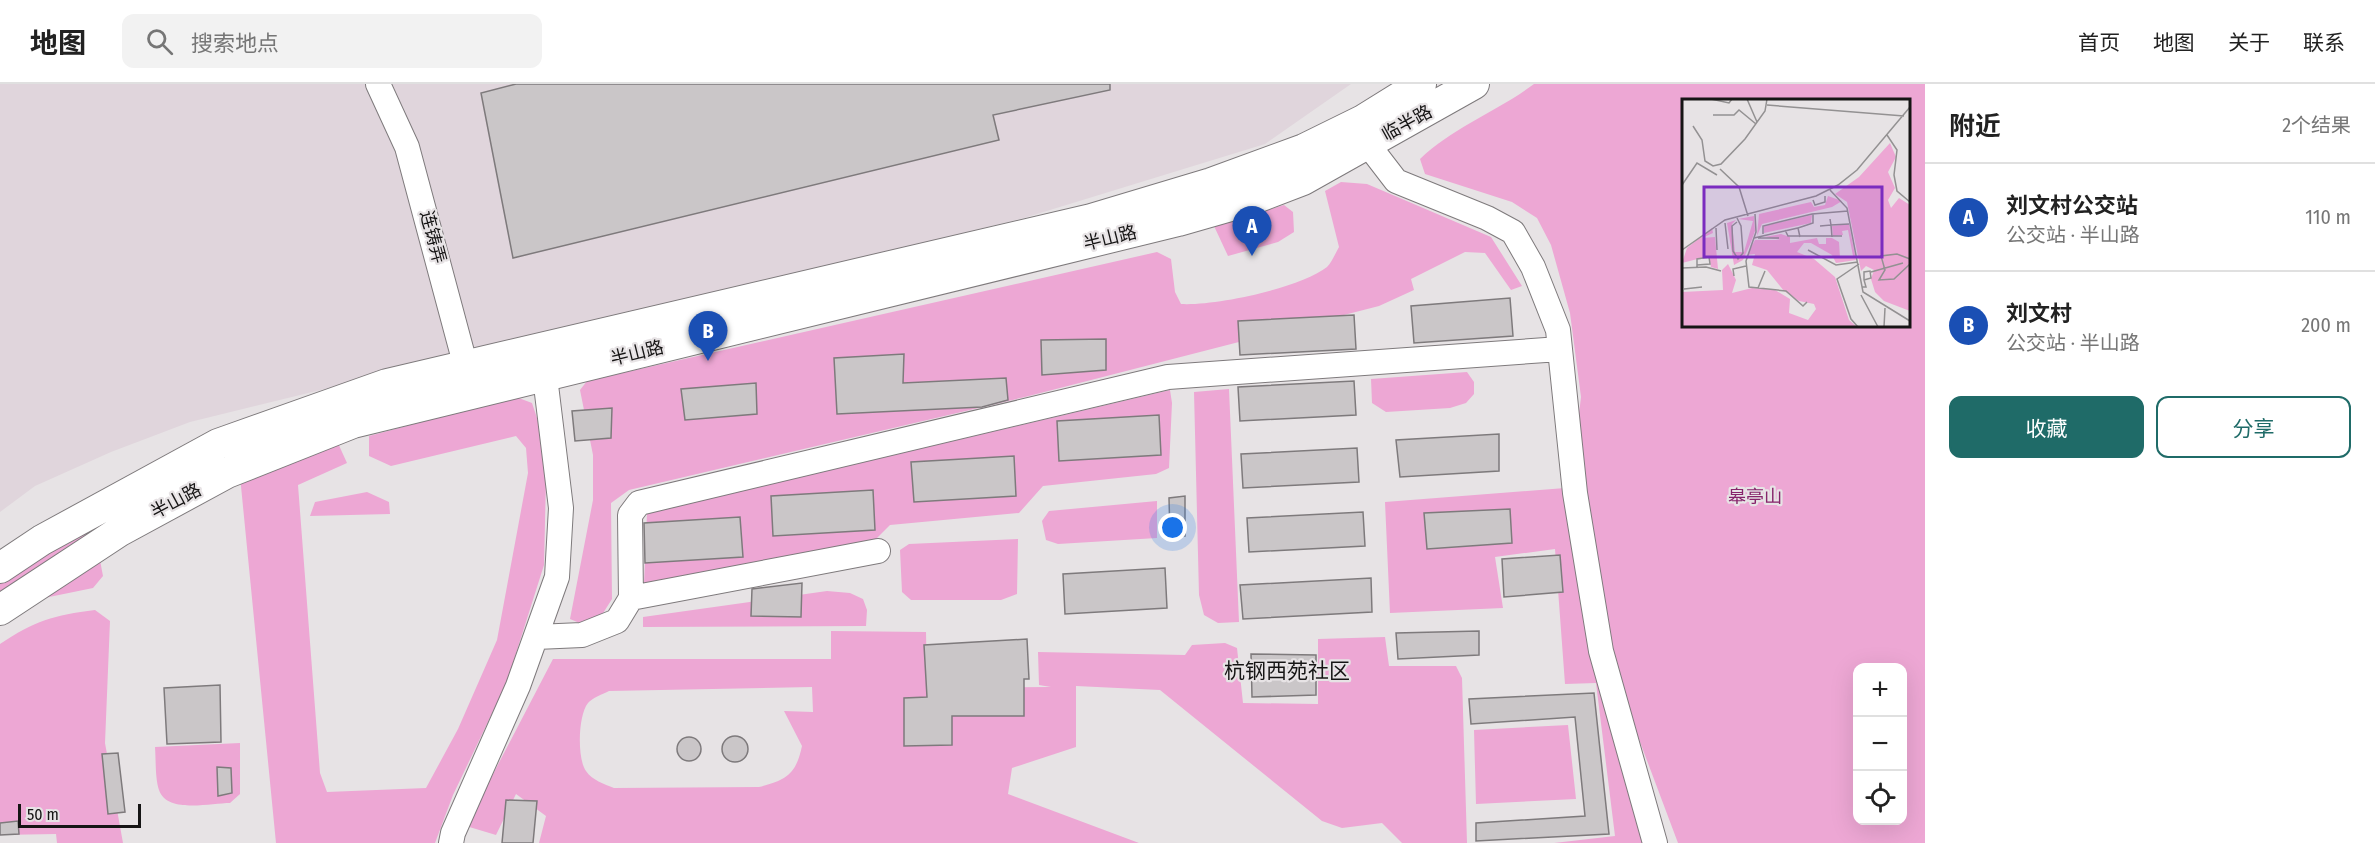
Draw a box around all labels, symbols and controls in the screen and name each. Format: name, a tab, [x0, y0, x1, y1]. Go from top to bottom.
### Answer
search box	[122, 14, 542, 68]
icon: search	[143, 25, 176, 58]
text: 地图	[30, 27, 86, 60]
text: 搜索地点	[191, 30, 279, 57]
text: 首页	[2078, 30, 2120, 56]
text: 地图	[2153, 30, 2195, 56]
text: 关于	[2228, 30, 2270, 56]
text: 联系	[2303, 30, 2345, 56]
inset map	[1682, 99, 1910, 327]
street label: 临半路	[1378, 100, 1436, 146]
text: 附近	[1949, 111, 2001, 142]
text: 2个结果	[2282, 113, 2351, 137]
text: 刘文村公交站	[2006, 192, 2138, 219]
text: A	[1963, 205, 1974, 229]
text: 110 m	[2305, 205, 2351, 229]
pin: A	[1232, 206, 1272, 256]
street label: 连铸弄	[415, 208, 451, 266]
street label: 半山路	[1081, 221, 1139, 255]
text: 公交站 · 半山路	[2006, 223, 2140, 247]
text: 刘文村	[2006, 300, 2072, 327]
pin: B	[688, 312, 728, 361]
text: B	[1963, 313, 1974, 337]
text: 200 m	[2301, 313, 2351, 337]
text: 公交站 · 半山路	[2006, 331, 2140, 355]
street label: 半山路	[608, 336, 666, 370]
button: 收藏	[1949, 396, 2144, 458]
button: 分享	[2156, 396, 2351, 458]
street label: 半山路	[147, 479, 205, 523]
park label: 皋亭山	[1728, 486, 1782, 508]
your location	[1158, 513, 1187, 542]
district label: 杭钢西苑社区	[1224, 658, 1350, 684]
map controls	[1853, 663, 1907, 825]
button: +	[1853, 663, 1907, 717]
button: −	[1853, 717, 1907, 771]
button: locate	[1853, 771, 1907, 825]
scale bar	[18, 801, 141, 828]
text: 50 m	[27, 805, 59, 824]

